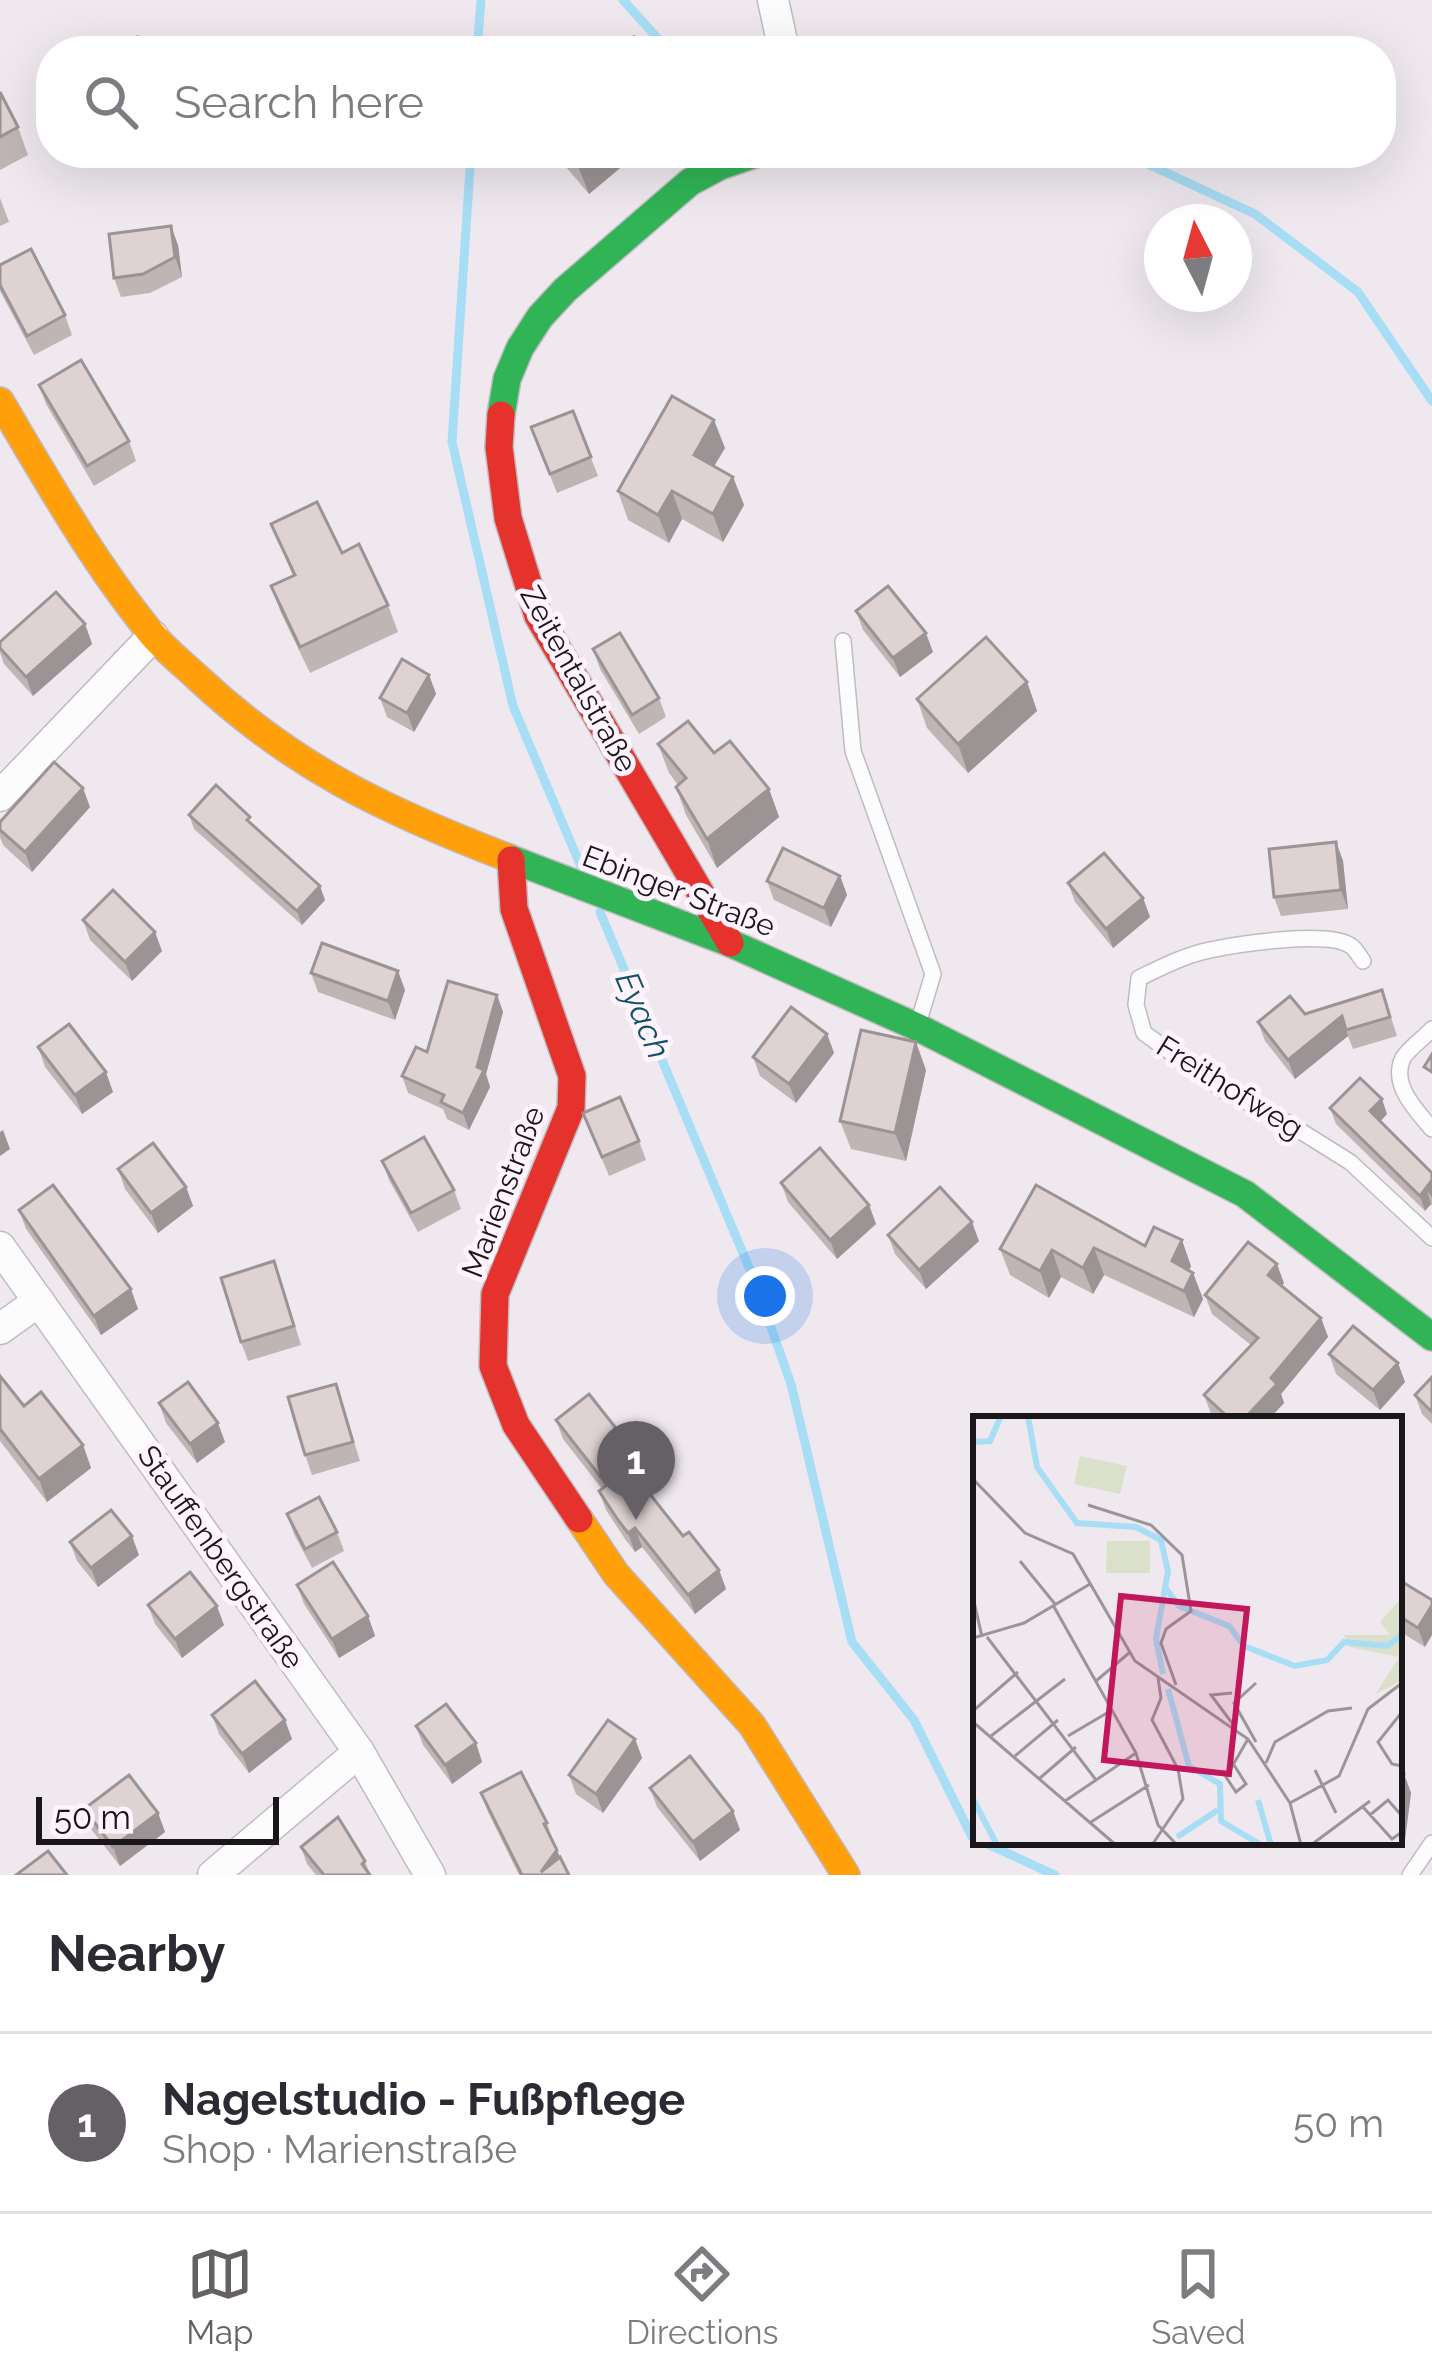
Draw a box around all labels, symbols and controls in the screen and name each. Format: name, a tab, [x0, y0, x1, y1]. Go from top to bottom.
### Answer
search box	[36, 36, 1396, 168]
icon: search	[78, 69, 144, 135]
text: Search here	[174, 76, 424, 129]
north arrow	[1144, 204, 1252, 312]
street label: Zeitentalstraße	[513, 580, 645, 778]
street label: Ebinger Straße	[578, 838, 780, 944]
water label: Eyach	[607, 966, 679, 1064]
street label: Freithofweg	[1150, 1028, 1310, 1146]
street label: Marienstraße	[454, 1102, 552, 1282]
your location	[735, 1266, 795, 1326]
inset map	[973, 1416, 1402, 1845]
pin: 1	[597, 1421, 675, 1520]
street label: Stauffenbergstraße	[131, 1439, 311, 1675]
scale bar	[36, 1791, 279, 1844]
text: 50 m	[54, 1798, 131, 1837]
text: Nearby	[48, 1923, 225, 1983]
text: Nagelstudio - Fußpflege	[162, 2073, 685, 2126]
text: 1	[77, 2100, 97, 2146]
text: 50 m	[1293, 2100, 1384, 2146]
text: Shop · Marienstraße	[162, 2126, 517, 2172]
tab: Map	[186, 2241, 253, 2352]
tab: Directions	[626, 2241, 779, 2352]
tab: Saved	[1151, 2241, 1246, 2352]

